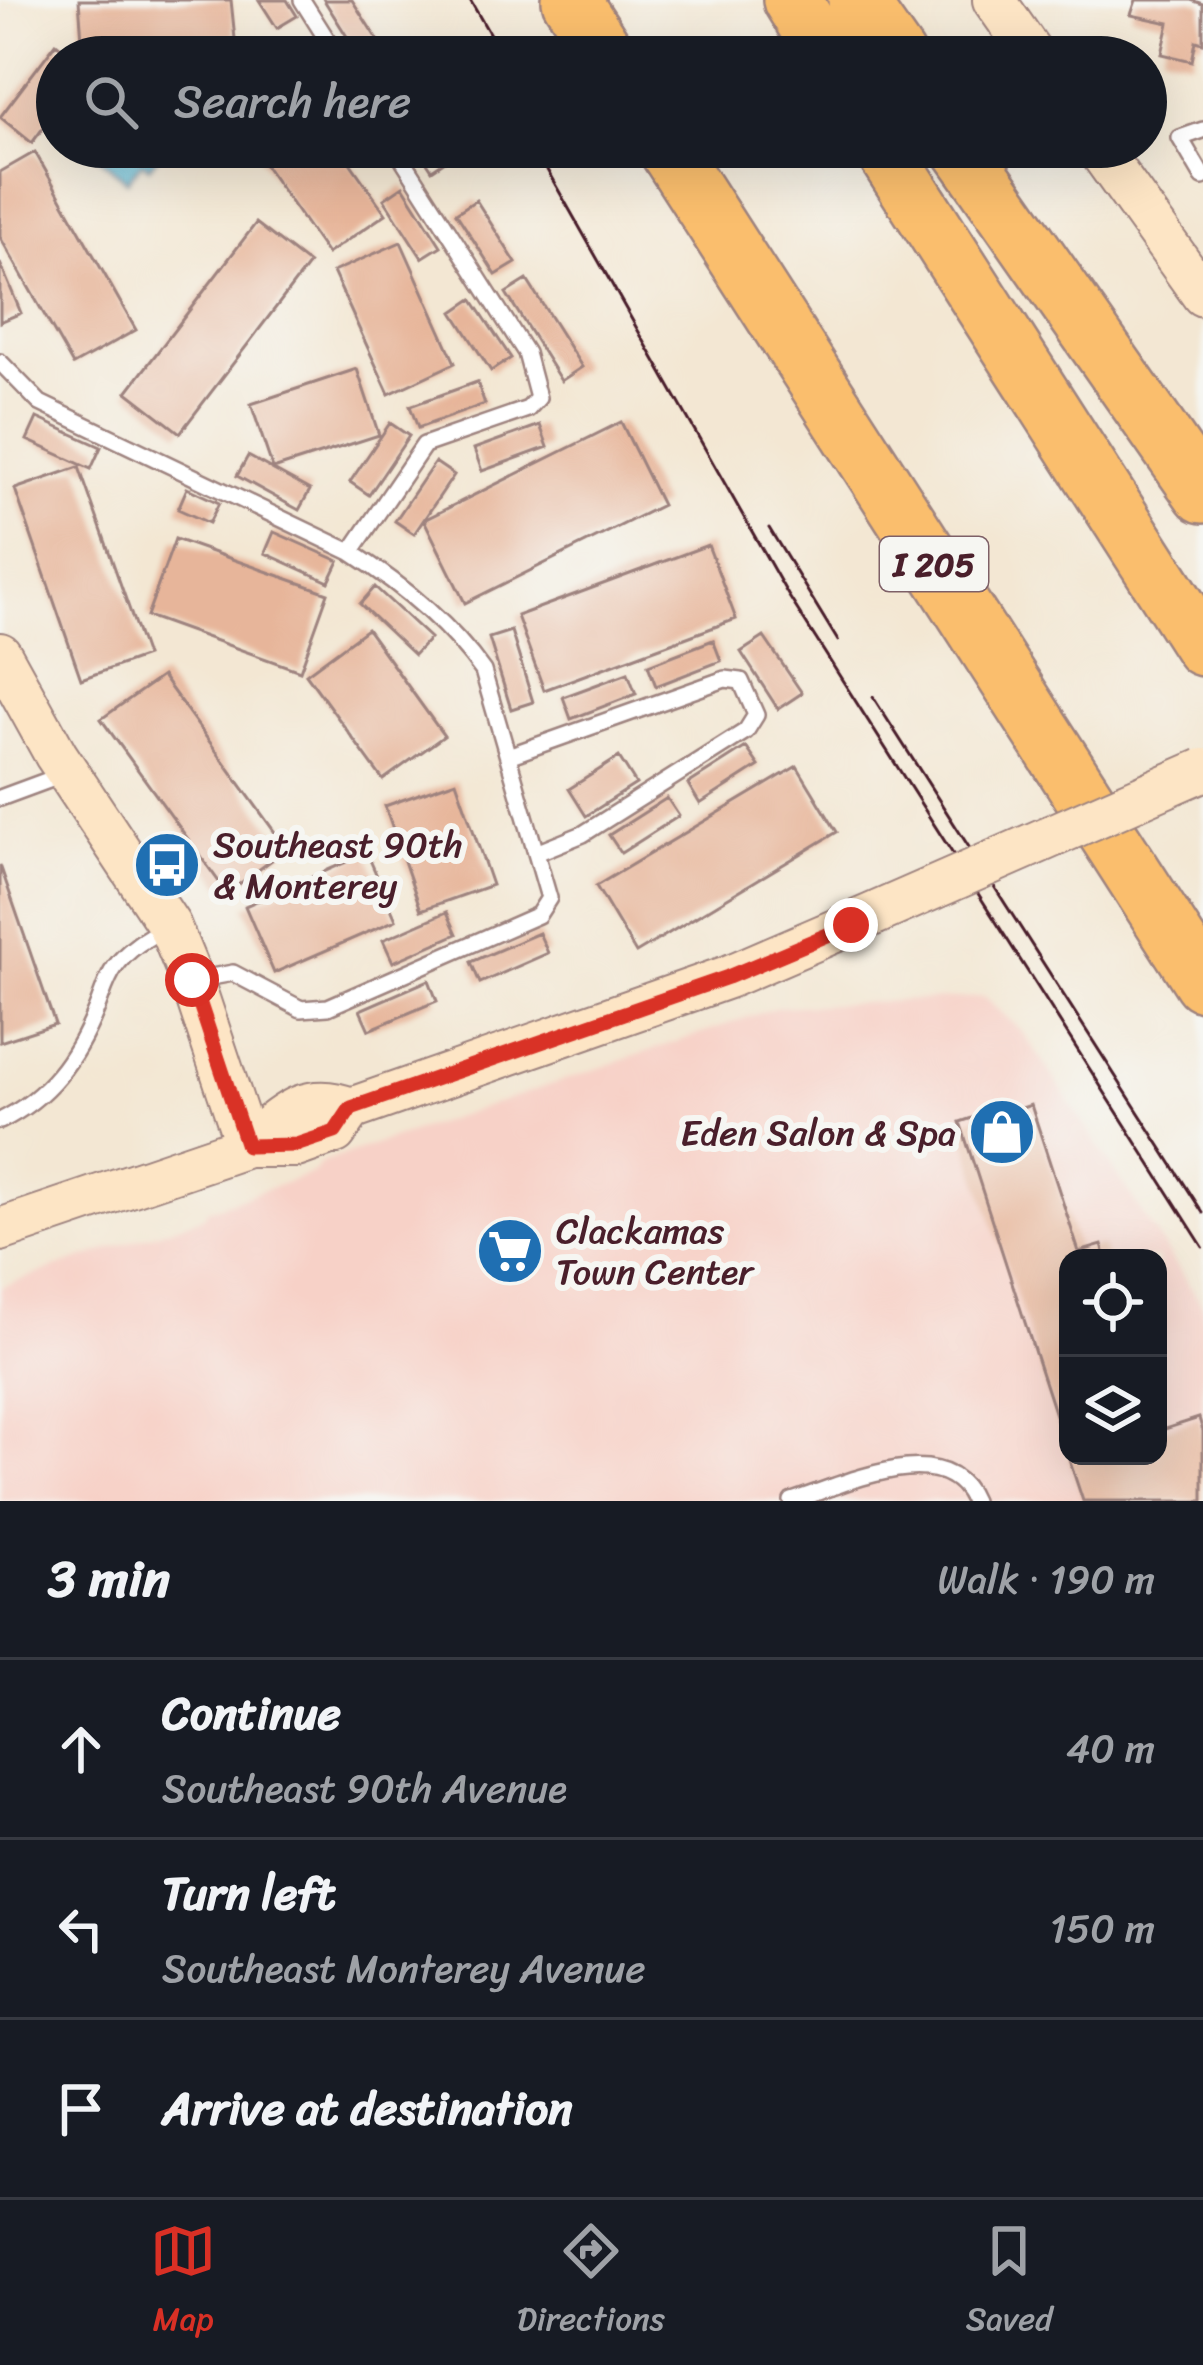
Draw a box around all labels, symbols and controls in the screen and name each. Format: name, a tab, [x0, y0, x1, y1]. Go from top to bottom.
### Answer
search box	[36, 36, 1167, 168]
text: Search here	[174, 62, 411, 142]
icon: search	[78, 69, 144, 135]
road number: I 205	[880, 537, 988, 591]
place label: Southeast 90th & Monterey	[213, 813, 463, 918]
bus stop icon: Southeast 90th & Monterey	[132, 830, 202, 900]
route end	[824, 898, 878, 952]
route start	[165, 953, 219, 1007]
shop icon: Eden Salon & Spa	[967, 1097, 1037, 1167]
place label: Eden Salon & Spa	[680, 1101, 956, 1165]
place label: Clackamas Town Center	[556, 1199, 755, 1304]
supermarket icon: Clackamas Town Center	[475, 1216, 545, 1286]
map controls	[1059, 1249, 1167, 1465]
button: locate	[1059, 1249, 1167, 1357]
button: layers	[1059, 1357, 1167, 1465]
text: 3 min	[48, 1534, 170, 1624]
text: Walk · 190 m	[937, 1545, 1155, 1614]
text: Continue	[162, 1674, 341, 1754]
text: 40 m	[1066, 1714, 1155, 1783]
icon: ahead	[48, 1716, 114, 1782]
text: Southeast 90th Avenue	[162, 1754, 567, 1823]
text: Turn left	[162, 1854, 335, 1934]
text: 150 m	[1050, 1894, 1155, 1963]
icon: left	[48, 1896, 114, 1962]
text: Southeast Monterey Avenue	[162, 1934, 646, 2003]
text: Arrive at destination	[162, 2069, 572, 2149]
icon: arrive	[48, 2076, 114, 2142]
tab: Map	[150, 2218, 216, 2348]
tab: Directions	[517, 2218, 665, 2348]
tab: Saved	[966, 2218, 1053, 2348]

